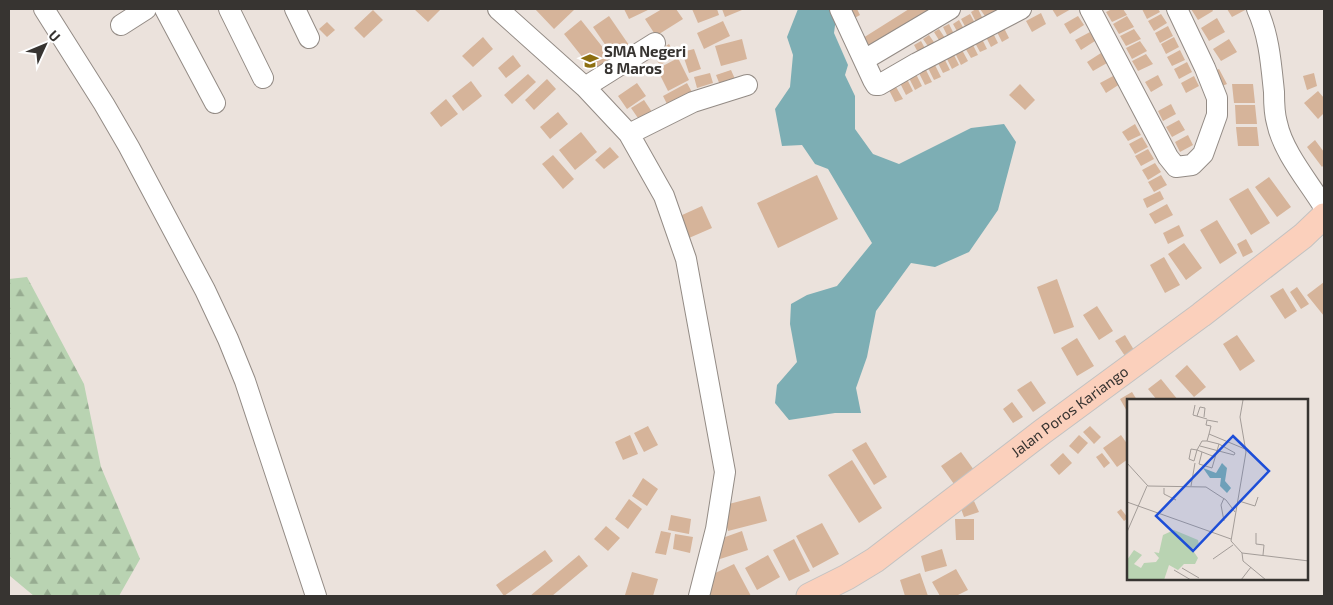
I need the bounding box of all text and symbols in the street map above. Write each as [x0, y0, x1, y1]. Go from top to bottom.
north arrow [20, 20, 70, 70]
text: U [45, 26, 64, 45]
place label: SMA Negeri 8 Maros [604, 42, 686, 77]
school or university icon: SMA Negeri 8 Maros [580, 51, 600, 71]
street label: Jalan Poros Kariango [1007, 362, 1131, 460]
inset map [1127, 399, 1308, 580]

